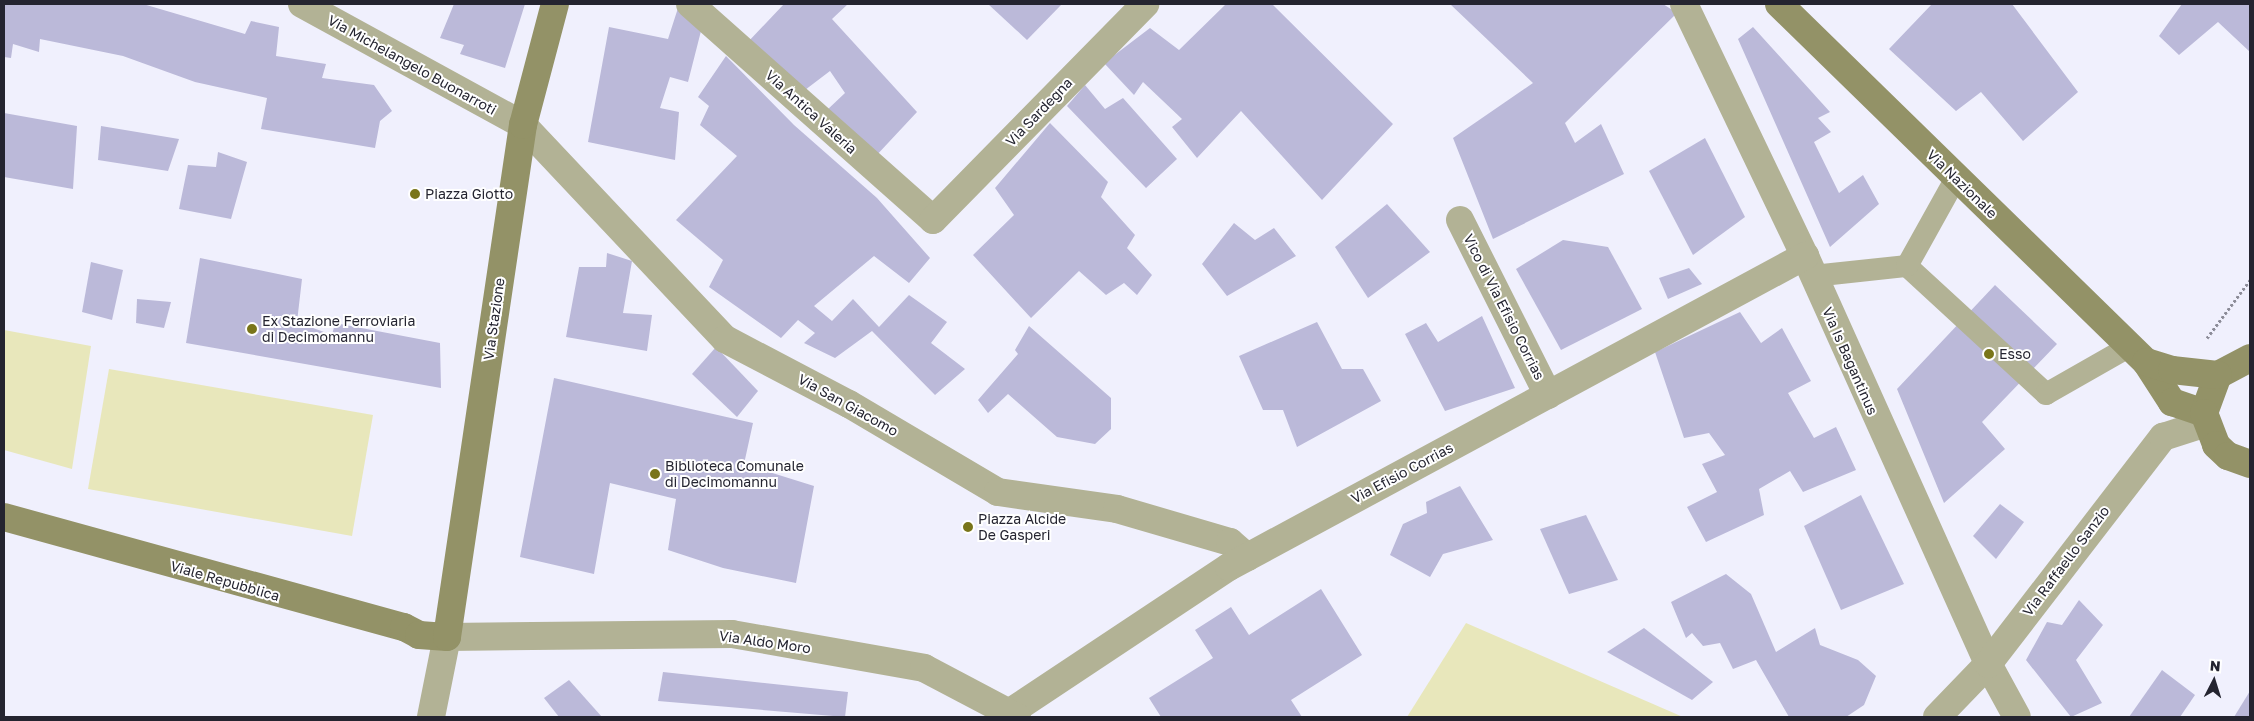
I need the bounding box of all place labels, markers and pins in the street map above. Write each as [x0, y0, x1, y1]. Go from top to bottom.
place label: Piazza Giotto [425, 186, 513, 202]
marker: Piazza Giotto [409, 188, 421, 200]
place label: Ex Stazione Ferroviaria di Decimomannu [262, 313, 415, 346]
marker: Ex Stazione Ferroviaria di Decimomannu [246, 323, 258, 335]
place label: Esso [1999, 346, 2031, 362]
marker: Esso [1983, 348, 1995, 360]
place label: Biblioteca Comunale di Decimomannu [665, 458, 804, 491]
marker: Biblioteca Comunale di Decimomannu [649, 468, 661, 480]
place label: Piazza Alcide De Gasperi [978, 511, 1066, 544]
marker: Piazza Alcide De Gasperi [962, 521, 974, 533]

